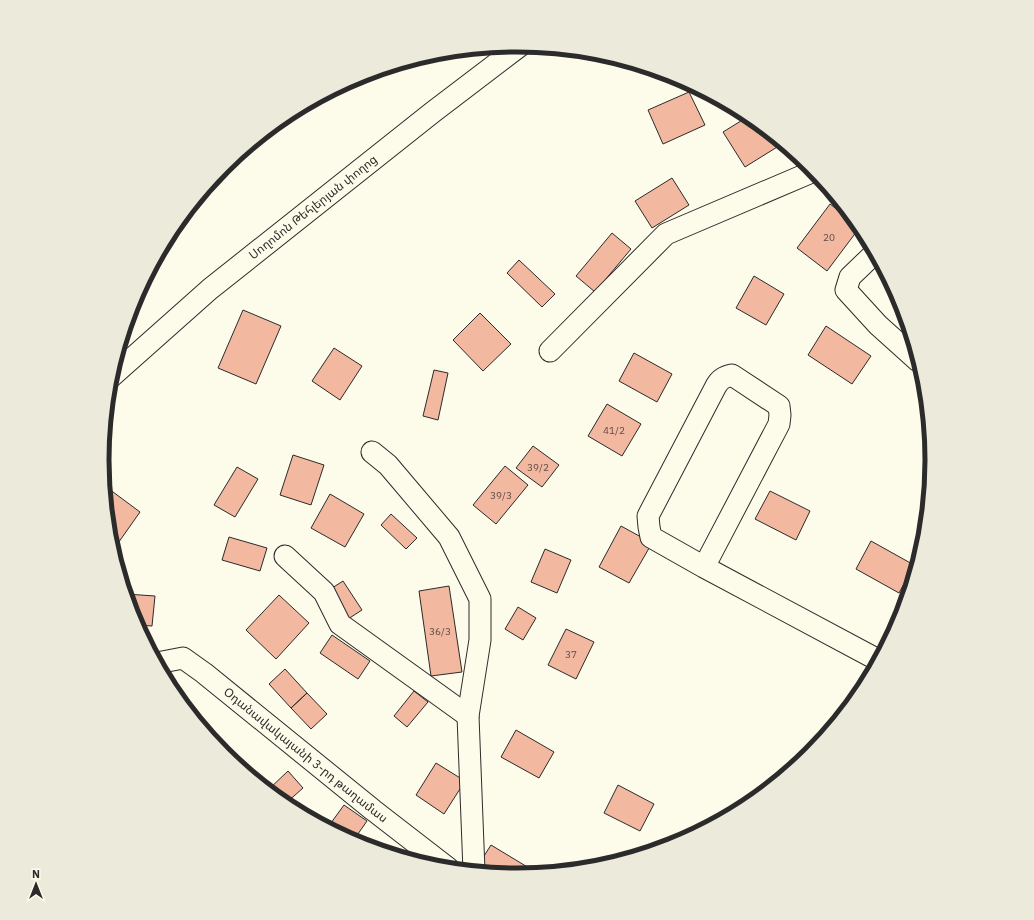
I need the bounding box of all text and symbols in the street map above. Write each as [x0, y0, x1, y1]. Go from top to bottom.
street label: Սողոմոն Թեհլերյան փողոց [246, 151, 380, 262]
house number: 20 [823, 231, 835, 244]
house number: 41/2 [603, 424, 625, 437]
house number: 39/2 [527, 461, 549, 474]
house number: 39/3 [490, 489, 512, 502]
house number: 36/3 [429, 625, 451, 638]
house number: 37 [565, 648, 577, 661]
street label: Օդանավակայանի 3-րդ թաղամաս [221, 684, 391, 826]
north arrow [16, 864, 56, 904]
text: N [32, 867, 40, 881]

